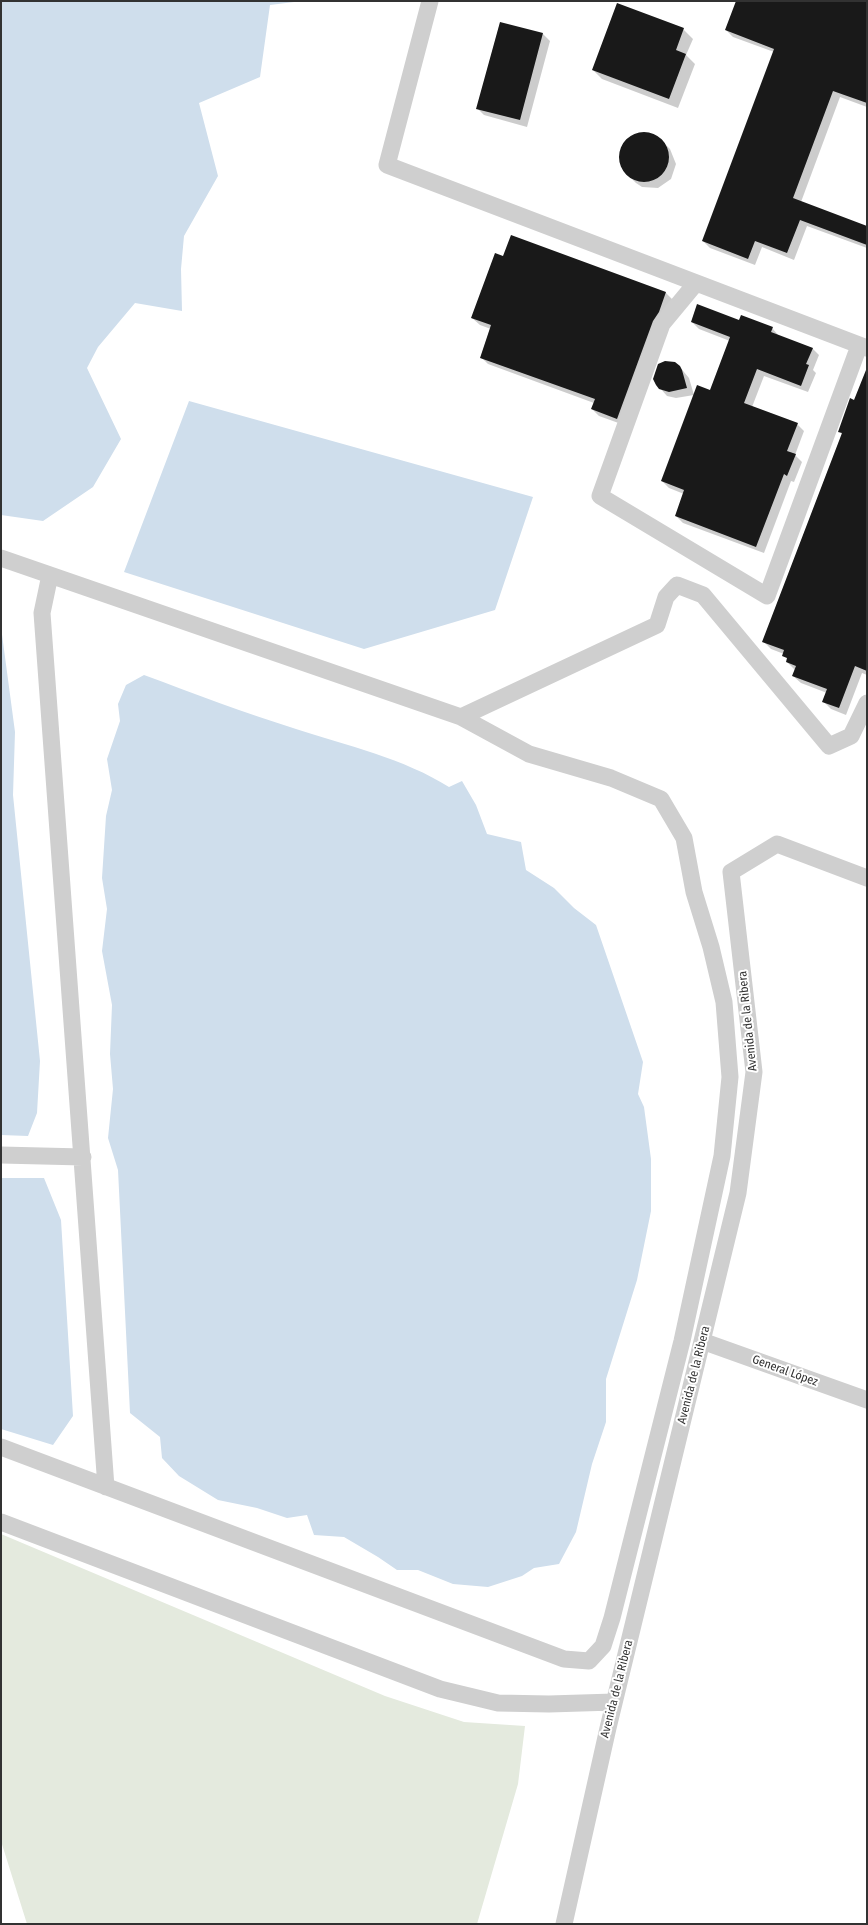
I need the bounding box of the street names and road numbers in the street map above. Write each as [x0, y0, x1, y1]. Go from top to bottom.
street label: Avenida de la Ribera [736, 970, 760, 1072]
street label: Avenida de la Ribera [675, 1324, 713, 1426]
street label: General López [750, 1352, 820, 1390]
street label: Avenida de la Ribera [598, 1638, 636, 1740]

